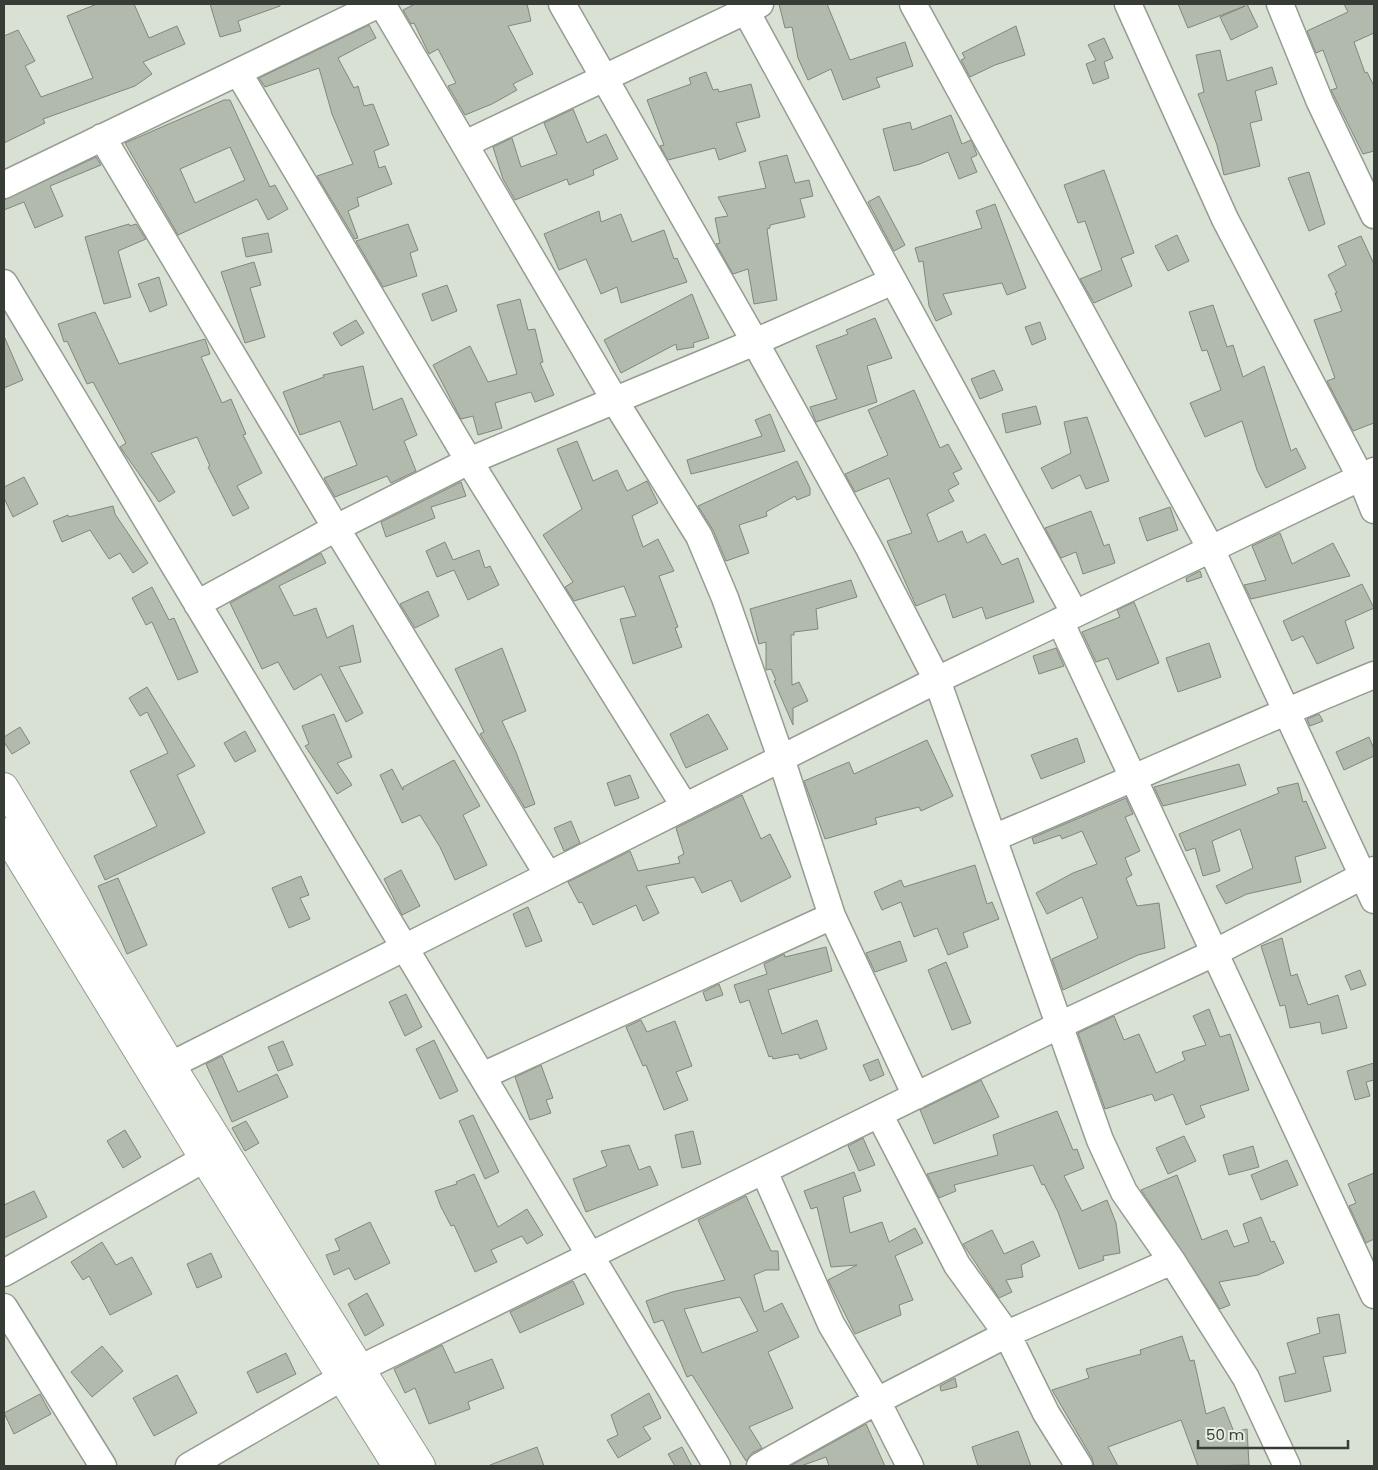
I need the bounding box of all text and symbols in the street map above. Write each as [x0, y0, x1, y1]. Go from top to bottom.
scale bar [1198, 1418, 1348, 1450]
text: 50 m [1206, 1424, 1244, 1445]

